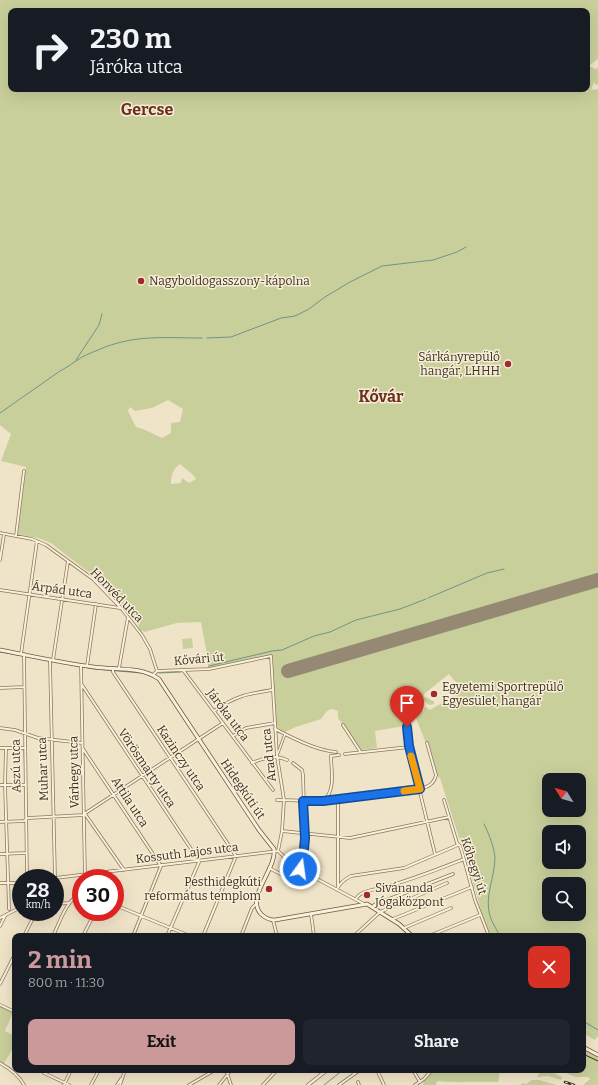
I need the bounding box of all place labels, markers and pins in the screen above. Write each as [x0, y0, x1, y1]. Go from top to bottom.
place label: Nagyboldogasszony-kápolna [149, 274, 310, 288]
marker: Nagyboldogasszony-kápolna [136, 276, 146, 286]
place label: Sárkányrepülő hangár, LHHH [418, 350, 500, 378]
marker: Sárkányrepülő hangár, LHHH [503, 359, 513, 369]
place label: Egyetemi Sportrepülő Egyesület, hangár [442, 680, 564, 708]
pin [390, 686, 424, 727]
marker: Egyetemi Sportrepülő Egyesület, hangár [429, 689, 439, 699]
place label: Pesthidegkúti református templom [144, 875, 262, 903]
place label: Sivánanda Jógaközpont [374, 881, 445, 909]
marker: Pesthidegkúti református templom [264, 884, 274, 894]
marker: Sivánanda Jógaközpont [362, 890, 372, 900]

